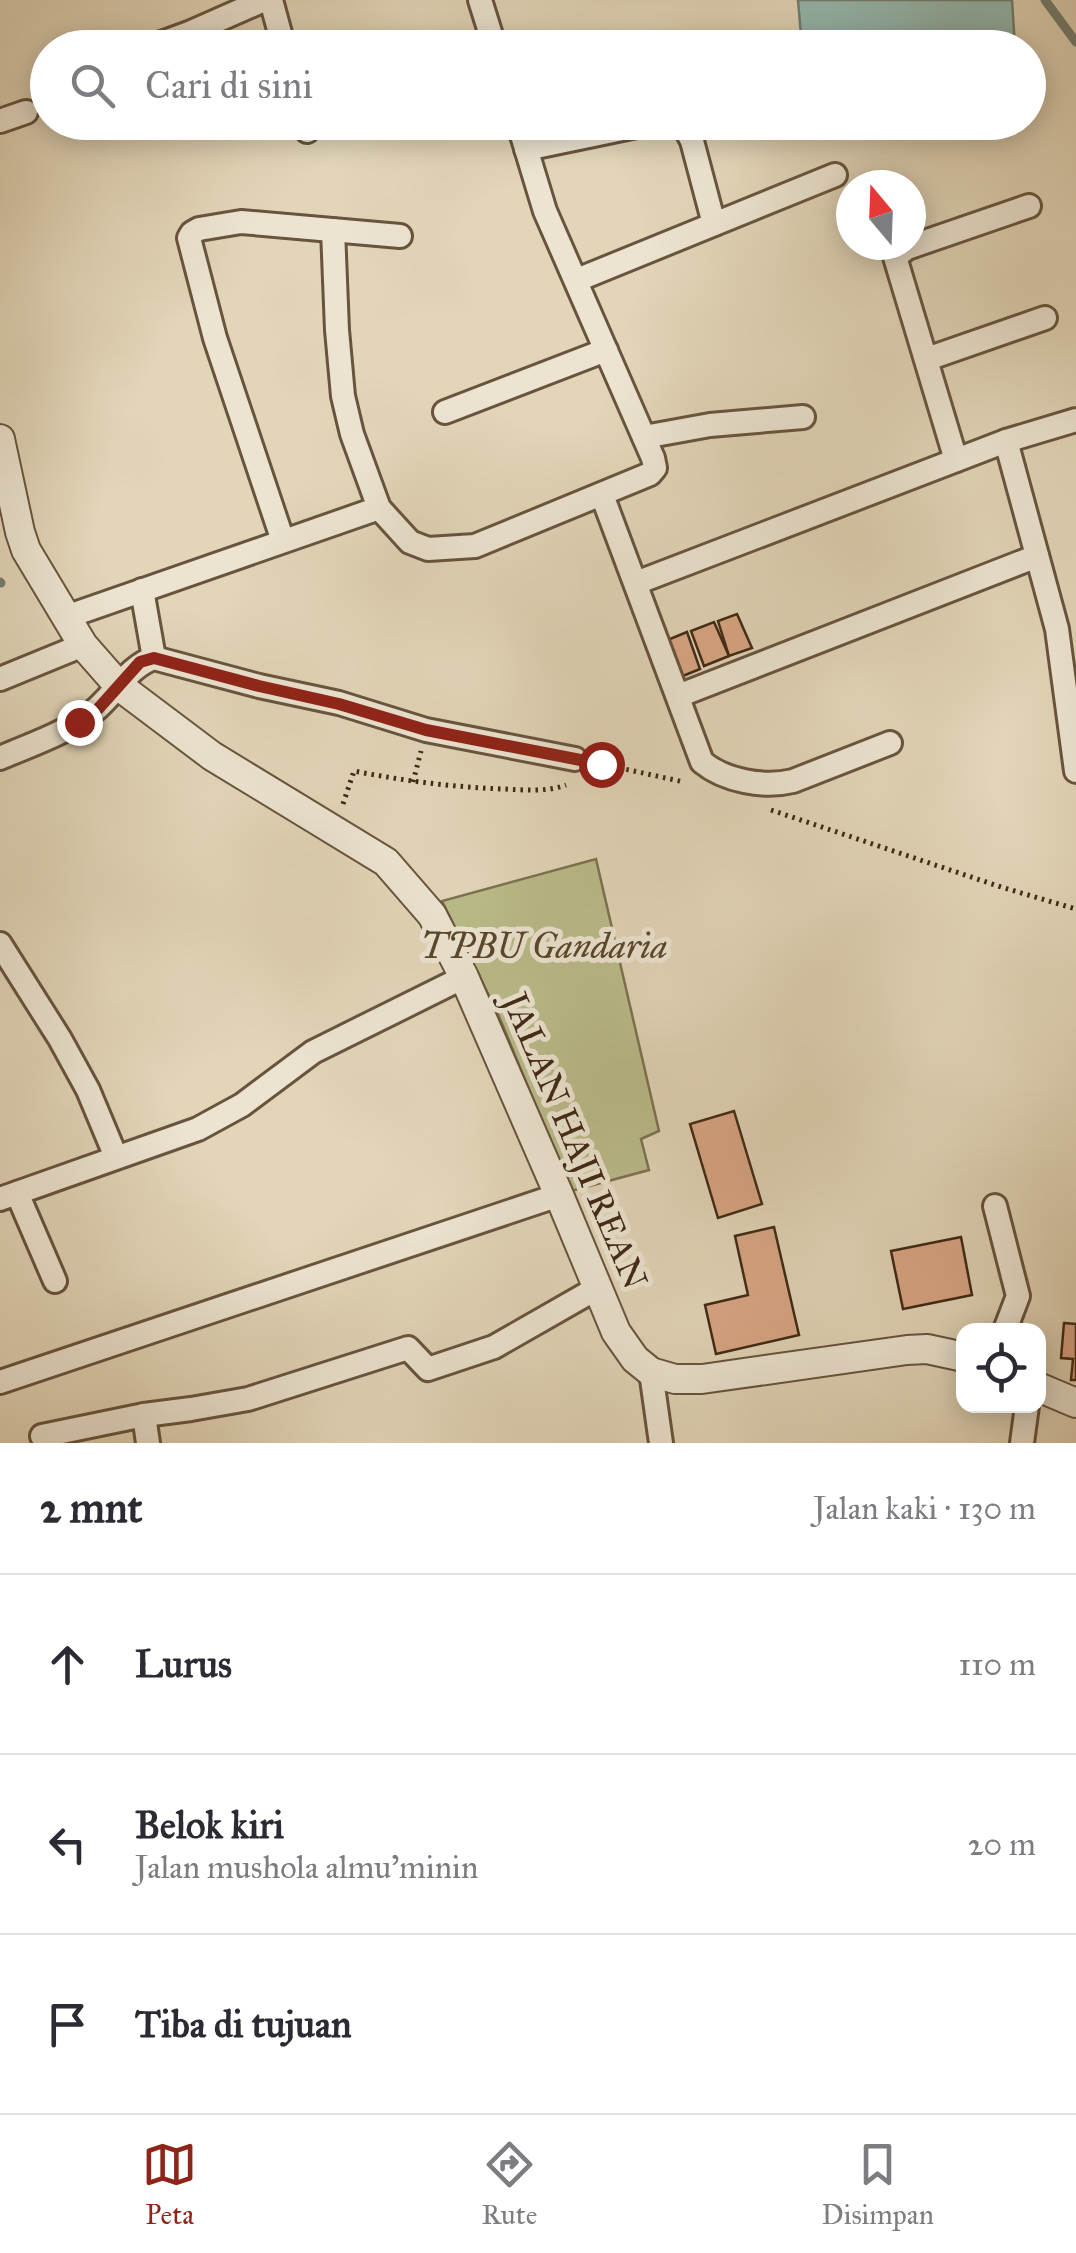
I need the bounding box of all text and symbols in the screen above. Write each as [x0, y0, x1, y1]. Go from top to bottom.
search box [30, 30, 1046, 140]
icon: search [65, 58, 120, 113]
text: Cari di sini [145, 62, 313, 108]
north arrow [836, 170, 926, 260]
route end [57, 700, 103, 746]
route start [579, 742, 625, 788]
park label: TPBU Gandaria [420, 925, 668, 968]
street label: JALAN HAJI REAN [492, 983, 657, 1296]
map controls [956, 1323, 1046, 1413]
button: locate [956, 1323, 1046, 1413]
text: 2 mnt [40, 1482, 142, 1534]
text: Jalan kaki · 130 m [813, 1489, 1036, 1528]
icon: ahead [40, 1637, 95, 1692]
text: Lurus [135, 1641, 232, 1687]
text: 110 m [958, 1645, 1036, 1684]
text: Belok kiri [135, 1802, 284, 1848]
icon: left [40, 1817, 95, 1872]
text: 20 m [968, 1825, 1036, 1864]
text: Jalan mushola almu'minin [135, 1848, 478, 1887]
icon: arrive [40, 1997, 95, 2052]
text: Tiba di tujuan [135, 2001, 352, 2047]
tab: Peta [142, 2137, 197, 2232]
tab: Rute [481, 2137, 537, 2232]
tab: Disimpan [822, 2137, 934, 2232]

